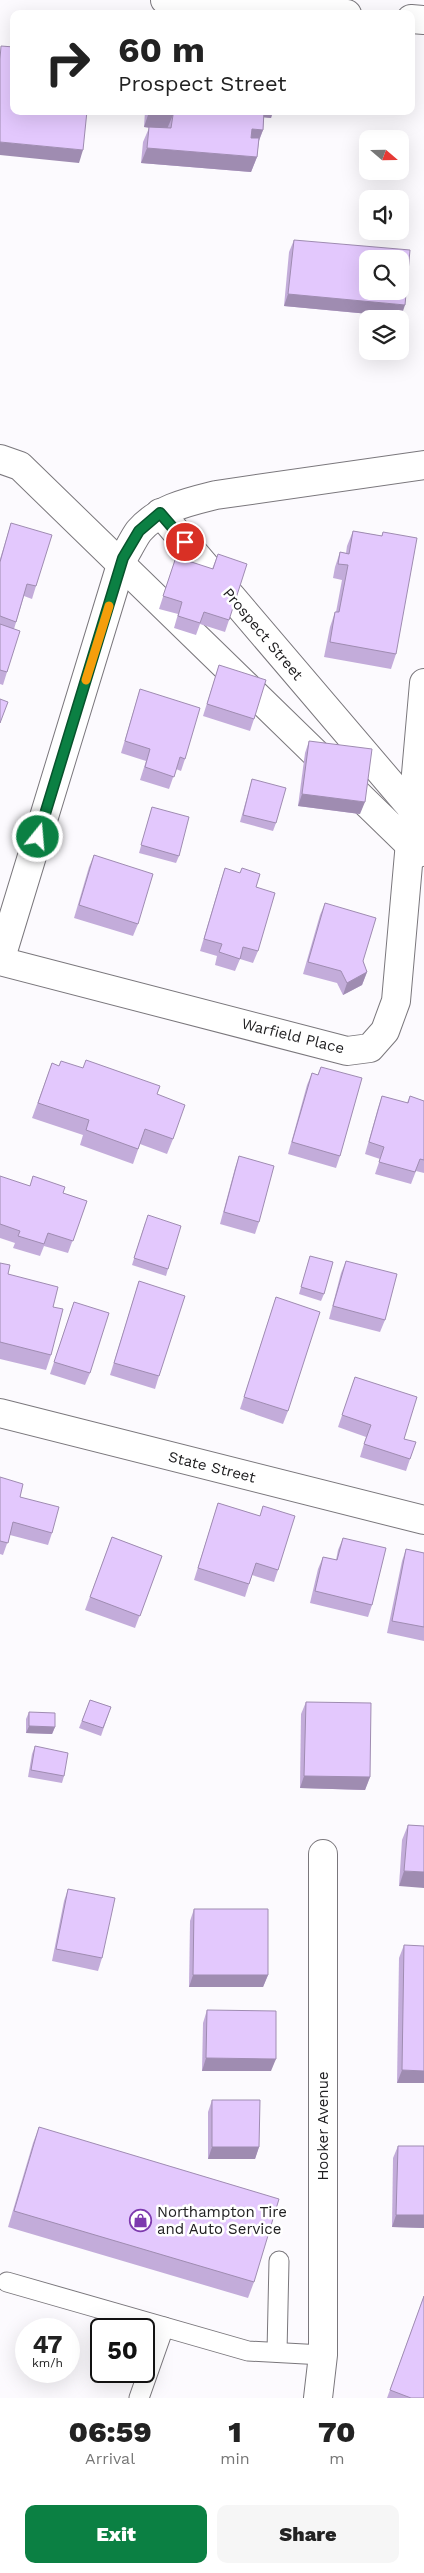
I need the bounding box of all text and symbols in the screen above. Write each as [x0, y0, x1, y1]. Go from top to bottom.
text: 60 m [118, 29, 205, 71]
icon: right [35, 30, 100, 95]
text: Prospect Street [118, 71, 287, 96]
north arrow [359, 130, 409, 180]
map controls [359, 130, 409, 360]
button: sound [359, 190, 409, 240]
button: search [359, 250, 409, 300]
button: layers [359, 310, 409, 360]
pin [164, 521, 206, 563]
icon: arrive [171, 528, 199, 556]
street label: Prospect Street [219, 584, 307, 684]
position arrow [11, 810, 63, 862]
street label: Warfield Place [240, 1015, 346, 1057]
street label: State Street [167, 1447, 258, 1487]
street label: Hooker Avenue [314, 2071, 332, 2181]
place label: Northampton Tire and Auto Service [157, 2203, 287, 2238]
shop icon: Northampton Tire and Auto Service [129, 2209, 153, 2233]
speed limit sign: 50 [90, 2318, 155, 2383]
text: 47 [32, 2330, 63, 2359]
text: km/h [32, 2356, 63, 2370]
text: 06:59 [68, 2414, 152, 2449]
text: 1 [228, 2414, 242, 2449]
text: 70 [318, 2414, 356, 2449]
text: Arrival [85, 2449, 135, 2468]
text: min [220, 2449, 250, 2468]
text: m [329, 2449, 344, 2468]
button: Exit [25, 2505, 207, 2563]
button: Share [217, 2505, 399, 2563]

